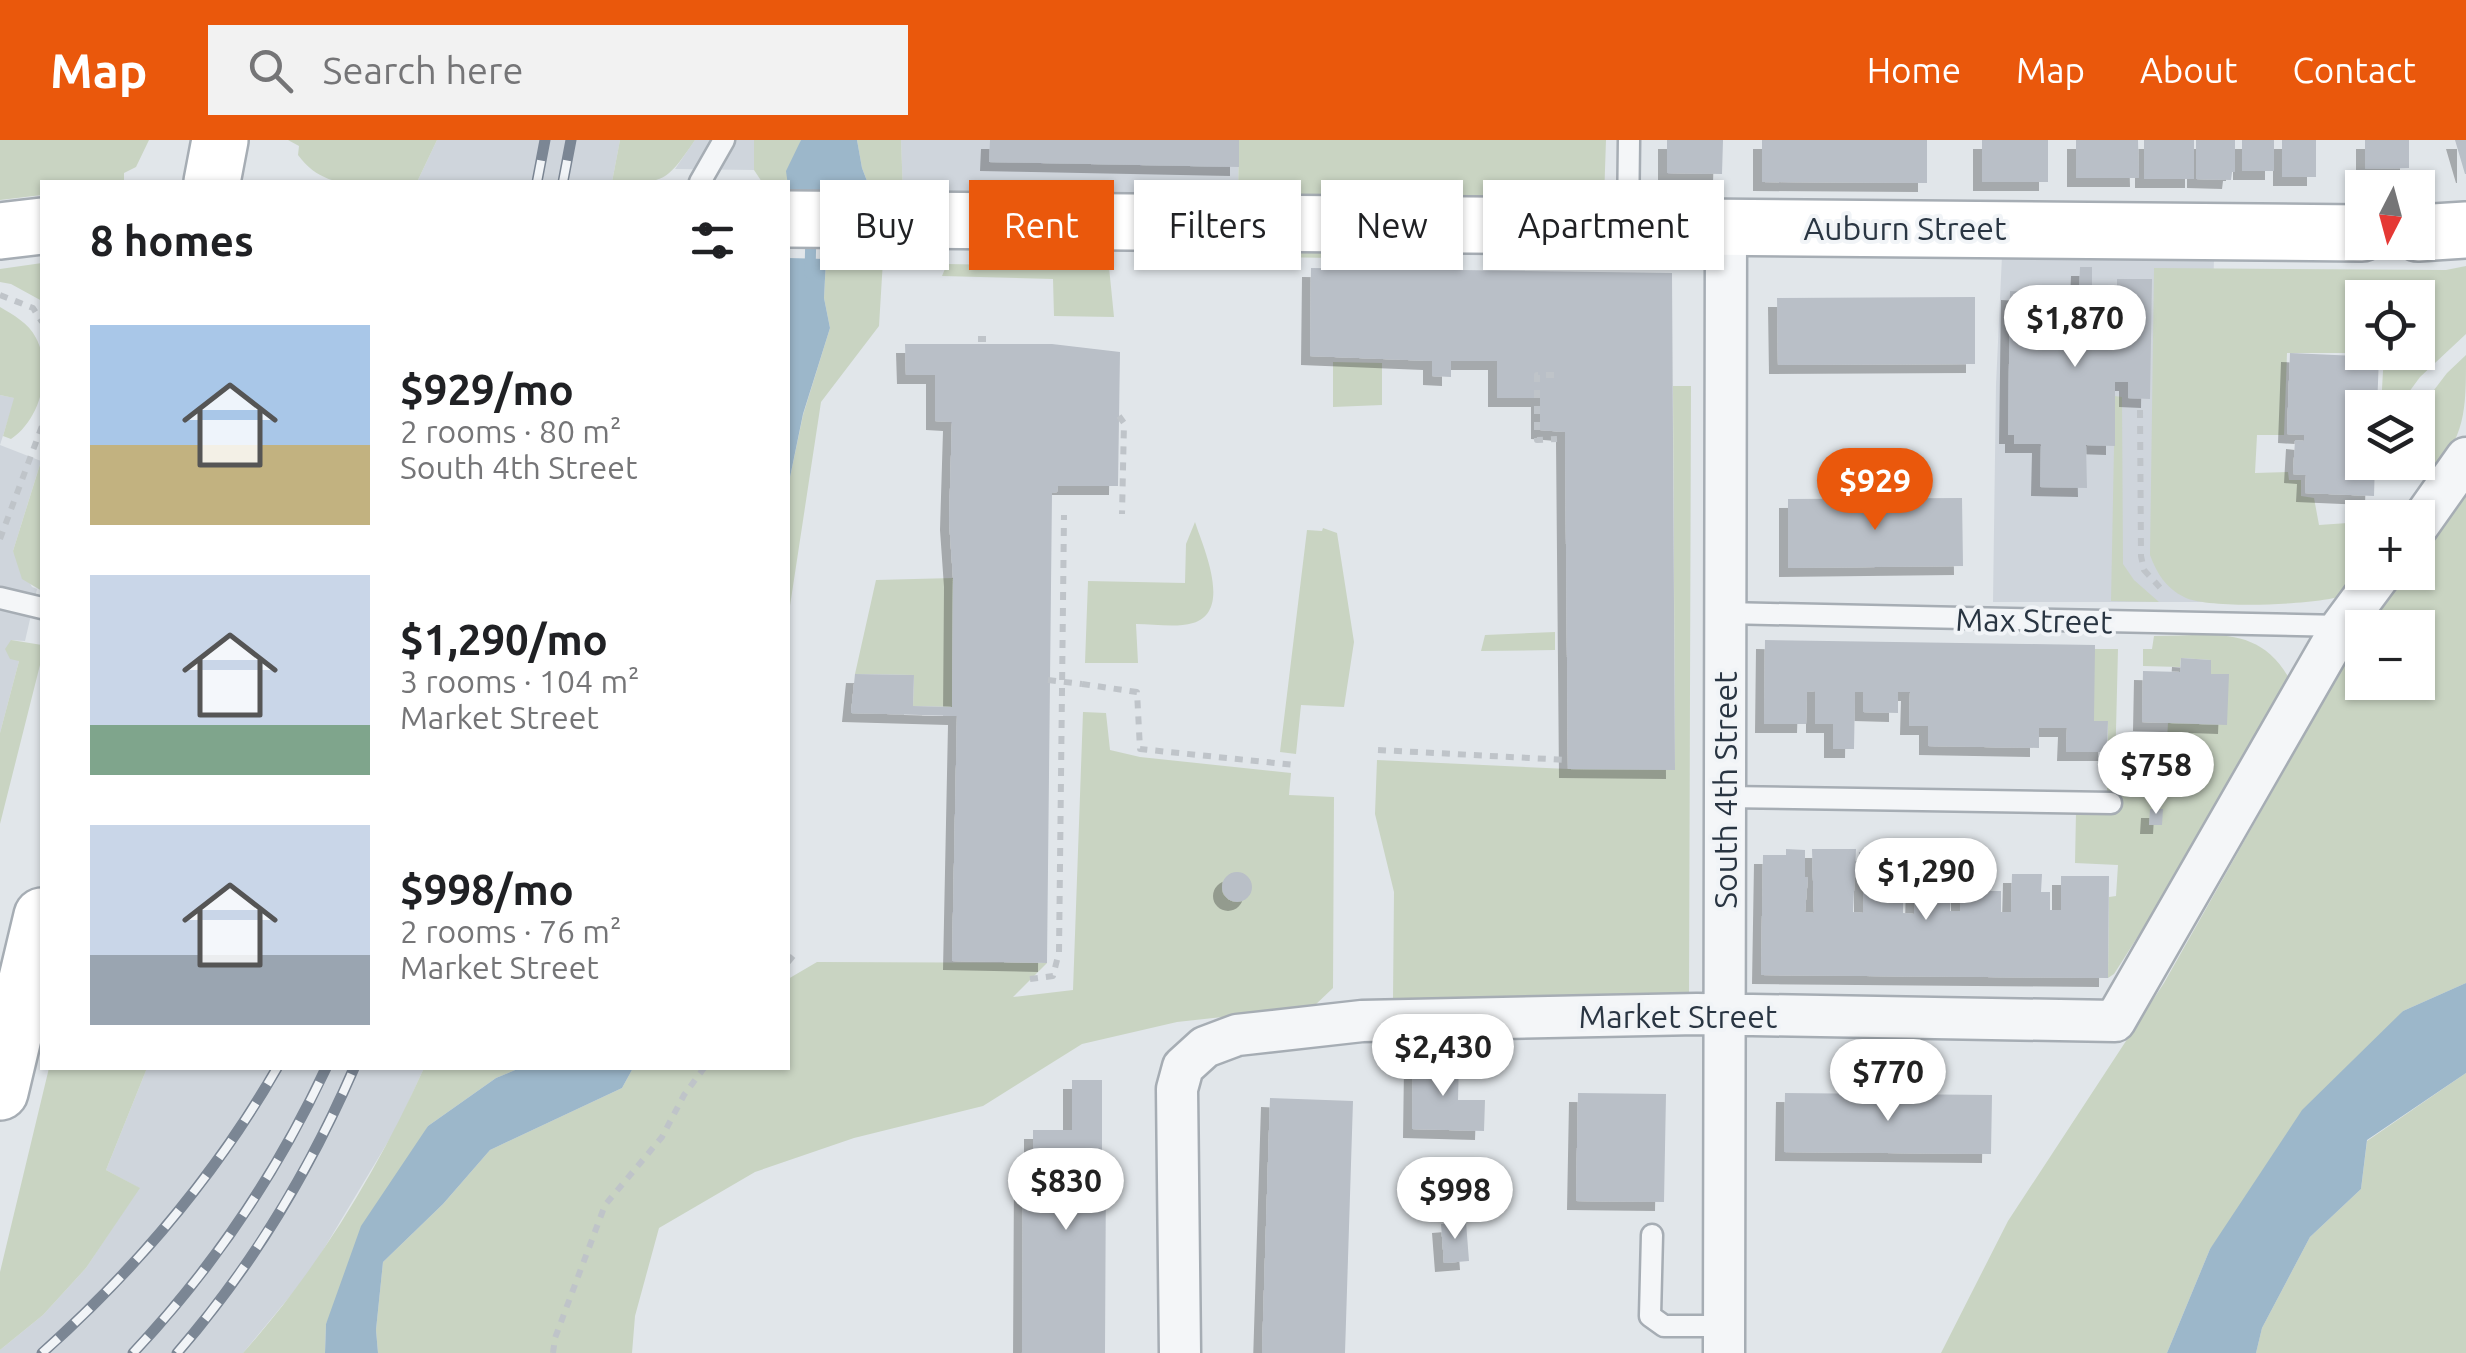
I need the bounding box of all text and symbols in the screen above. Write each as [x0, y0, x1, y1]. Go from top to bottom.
search box [208, 25, 908, 115]
text: Map [50, 43, 148, 97]
icon: search [243, 43, 298, 98]
text: Search here [323, 49, 523, 91]
text: Home [1867, 50, 1961, 90]
text: Map [2016, 50, 2085, 90]
text: About [2140, 50, 2237, 90]
text: Contact [2292, 50, 2416, 90]
north arrow [2345, 170, 2435, 260]
map controls [2345, 170, 2435, 700]
chip: Buy [820, 180, 949, 270]
chip: Rent [969, 180, 1114, 270]
chip: Filters [1134, 180, 1301, 270]
chip: New [1321, 180, 1463, 270]
chip: Apartment [1483, 180, 1724, 270]
street label: Auburn Street [1803, 210, 2007, 246]
icon: filters [685, 213, 740, 268]
text: 8 homes [90, 217, 254, 264]
button: locate [2345, 280, 2435, 370]
pin: $1,870 [1994, 285, 2156, 370]
text: $1,870 [2026, 299, 2124, 335]
icon: home [170, 365, 290, 485]
text: $929/mo [400, 366, 574, 413]
button: layers [2345, 390, 2435, 480]
text: 2 rooms · 80 m² [400, 413, 621, 449]
pin: $929 [1816, 448, 1934, 533]
text: South 4th Street [400, 449, 638, 485]
text: $929 [1839, 462, 1911, 498]
button: + [2345, 500, 2435, 590]
street label: Max Street [1955, 601, 2113, 639]
button: − [2345, 610, 2435, 700]
icon: home [170, 615, 290, 735]
text: $1,290/mo [400, 616, 608, 663]
text: 3 rooms · 104 m² [400, 663, 640, 699]
street label: South 4th Street [1707, 671, 1743, 909]
text: Market Street [400, 699, 599, 735]
pin: $758 [2097, 732, 2215, 817]
text: $758 [2120, 746, 2192, 782]
pin: $1,290 [1845, 838, 2007, 923]
text: $1,290 [1877, 852, 1975, 888]
icon: home [170, 865, 290, 985]
text: $998/mo [400, 866, 574, 913]
text: 2 rooms · 76 m² [400, 913, 621, 949]
text: Market Street [400, 949, 599, 985]
street label: Market Street [1579, 998, 1778, 1034]
pin: $2,430 [1362, 1014, 1524, 1099]
text: $2,430 [1394, 1028, 1492, 1064]
pin: $770 [1829, 1039, 1947, 1124]
text: $770 [1852, 1053, 1924, 1089]
pin: $830 [1007, 1148, 1125, 1233]
pin: $998 [1396, 1157, 1514, 1242]
text: $830 [1030, 1162, 1102, 1198]
text: $998 [1419, 1171, 1491, 1207]

